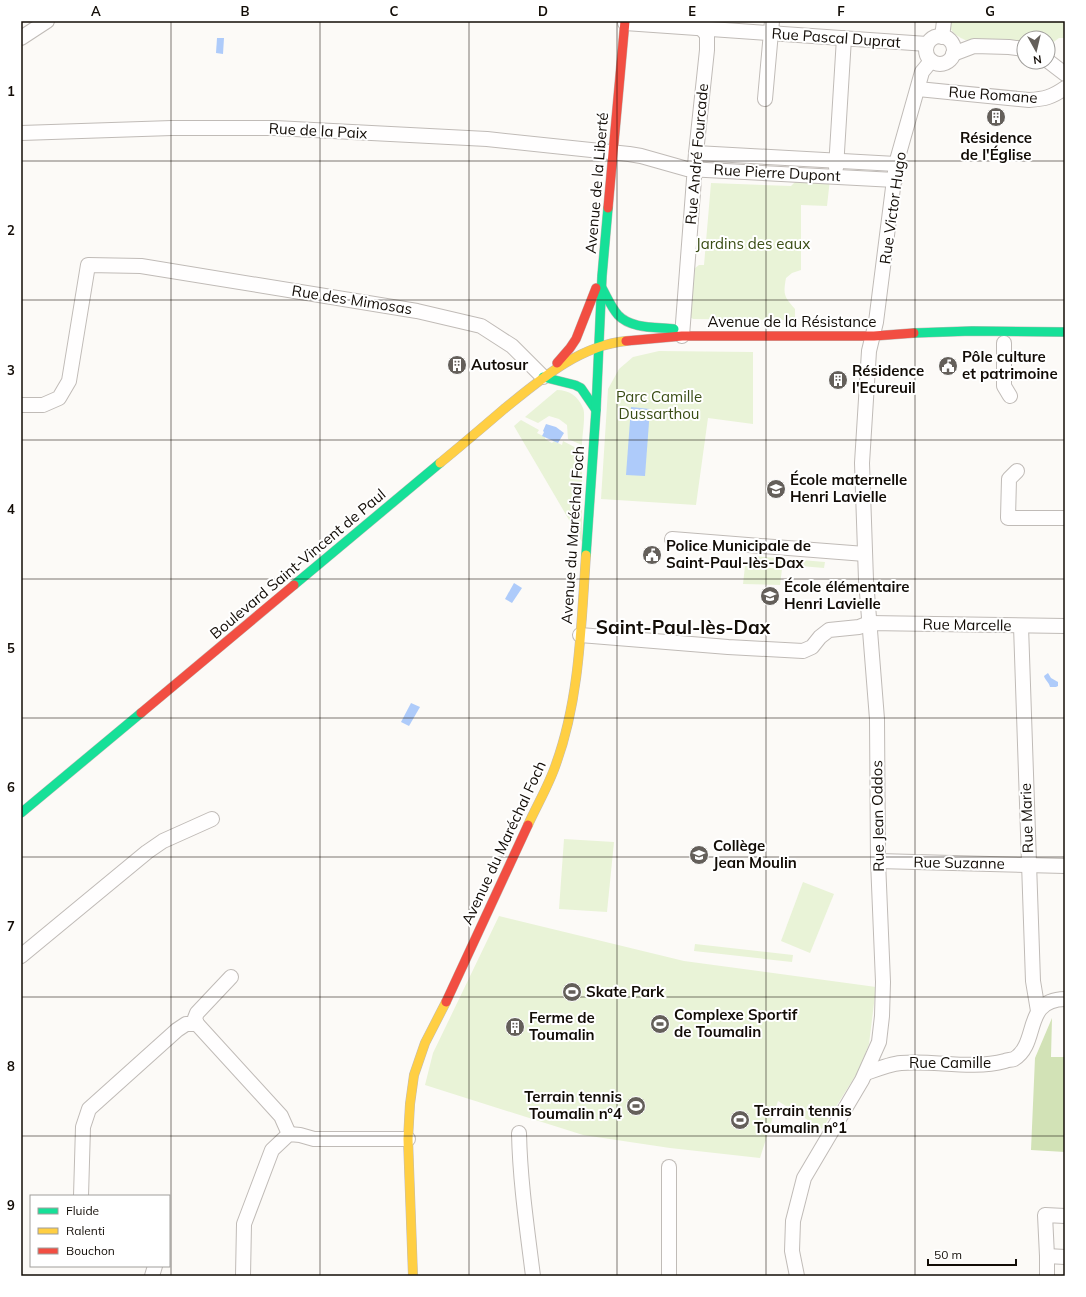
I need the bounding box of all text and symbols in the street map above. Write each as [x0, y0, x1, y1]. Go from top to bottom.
text: A [91, 3, 101, 19]
text: B [241, 3, 250, 19]
text: C [390, 3, 399, 19]
text: D [538, 3, 548, 19]
text: E [688, 3, 696, 19]
text: F [837, 3, 845, 19]
text: G [985, 3, 995, 19]
street label: Rue Pascal Duprat [771, 24, 901, 51]
north arrow [1016, 30, 1056, 70]
text: N [1032, 52, 1042, 67]
street label: Rue Romane [948, 82, 1038, 107]
text: 1 [7, 83, 15, 99]
street label: Rue André Fourcade [681, 83, 712, 225]
building icon: Résidence de l'Église [985, 106, 1007, 128]
street label: Avenue de la Liberté [581, 111, 612, 254]
street label: Rue de la Paix [268, 118, 368, 143]
place label: Résidence de l'Église [960, 128, 1032, 164]
street label: Rue Victor Hugo [875, 150, 910, 265]
street label: Rue Pierre Dupont [713, 160, 841, 185]
text: 2 [7, 222, 15, 238]
park label: Jardins des eaux [696, 234, 810, 253]
street label: Rue des Mimosas [290, 281, 414, 318]
street label: Avenue de la Résistance [708, 312, 876, 331]
place label: Pôle culture et patrimoine [962, 347, 1058, 383]
building icon: Autosur [446, 354, 468, 376]
place label: Autosur [471, 355, 528, 374]
public building icon: Pôle culture et patrimoine [937, 355, 959, 377]
place label: Résidence l'Ecureuil [852, 361, 924, 397]
text: 3 [7, 362, 15, 378]
building icon: Résidence l'Ecureuil [827, 369, 849, 391]
park label: Parc Camille Dussarthou [616, 387, 702, 423]
street label: Avenue du Maréchal Foch [557, 445, 588, 625]
place label: École maternelle Henri Lavielle [790, 470, 907, 506]
school or university icon: École maternelle Henri Lavielle [765, 478, 787, 500]
street label: Boulevard Saint-Vincent de Paul [206, 484, 389, 643]
text: 4 [7, 501, 15, 517]
place label: Police Municipale de Saint-Paul-lès-Dax [666, 536, 811, 572]
public building icon: Police Municipale de Saint-Paul-lès-Dax [641, 544, 663, 566]
place label: École élémentaire Henri Lavielle [784, 577, 909, 613]
school or university icon: École élémentaire Henri Lavielle [759, 585, 781, 607]
street label: Rue Marcelle [922, 614, 1012, 635]
district label: Saint-Paul-lès-Dax [596, 615, 771, 639]
text: 5 [7, 640, 15, 656]
street label: Avenue du Maréchal Foch [457, 758, 550, 928]
street label: Rue Jean Oddos [867, 760, 888, 872]
text: 6 [7, 779, 15, 795]
street label: Rue Marie [1016, 783, 1037, 853]
place label: Collège Jean Moulin [713, 836, 797, 872]
school or university icon: Collège Jean Moulin [688, 844, 710, 866]
street label: Rue Suzanne [913, 852, 1005, 873]
text: 7 [7, 918, 15, 934]
sports icon: Skate Park [561, 981, 583, 1003]
place label: Skate Park [586, 982, 665, 1001]
place label: Complexe Sportif de Toumalin [674, 1005, 798, 1041]
place label: Ferme de Toumalin [529, 1008, 595, 1044]
sports icon: Complexe Sportif de Toumalin [649, 1013, 671, 1035]
building icon: Ferme de Toumalin [504, 1016, 526, 1038]
street label: Rue Camille [909, 1053, 991, 1072]
text: 8 [7, 1058, 15, 1074]
place label: Terrain tennis Toumalin n°4 [524, 1087, 622, 1123]
sports icon: Terrain tennis Toumalin n°4 [625, 1095, 647, 1117]
place label: Terrain tennis Toumalin n°1 [754, 1101, 852, 1137]
sports icon: Terrain tennis Toumalin n°1 [729, 1109, 751, 1131]
legend [30, 1195, 170, 1267]
text: 9 [7, 1197, 15, 1213]
text: Fluide [66, 1203, 99, 1218]
text: Ralenti [66, 1223, 105, 1238]
scale bar [928, 1241, 1016, 1267]
text: Bouchon [66, 1243, 115, 1258]
text: 50 m [934, 1247, 962, 1262]

